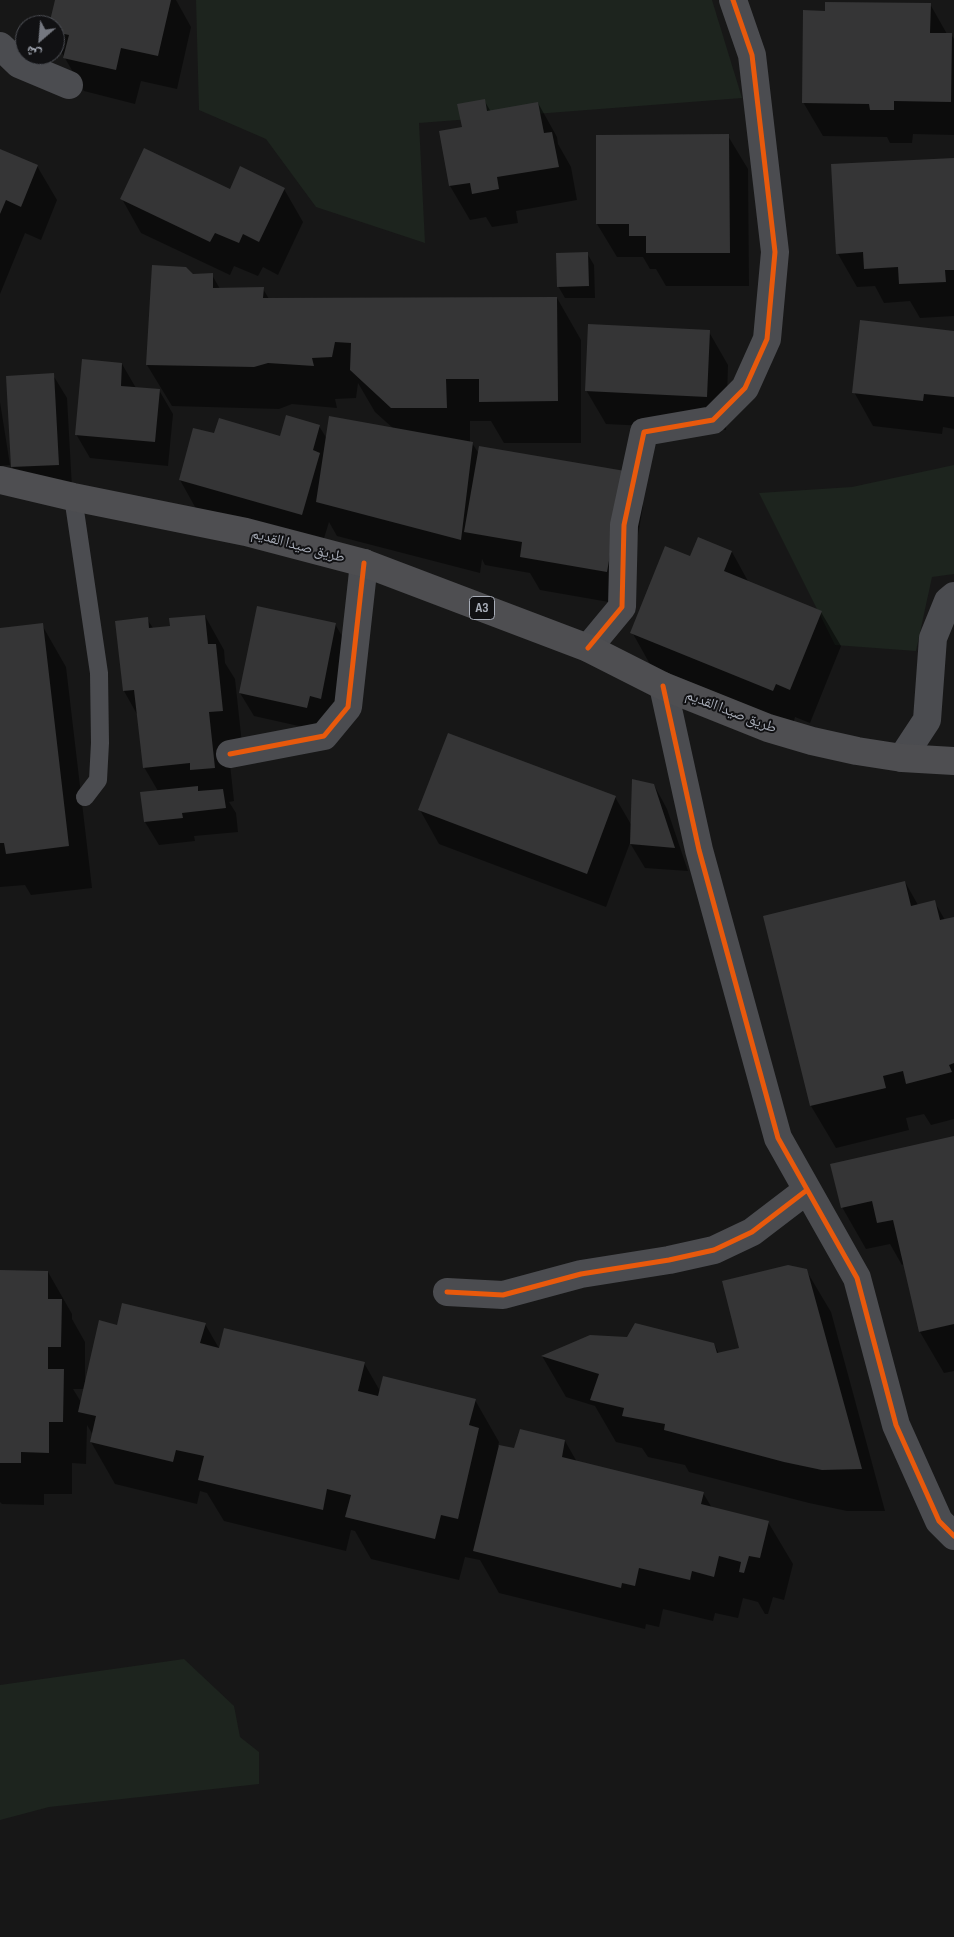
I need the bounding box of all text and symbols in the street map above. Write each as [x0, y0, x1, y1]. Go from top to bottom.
north arrow [15, 15, 65, 65]
text: ش [23, 42, 44, 64]
street label: طريق صيدا القديم [249, 525, 347, 567]
road number: A3 [470, 596, 494, 620]
street label: طريق صيدا القديم [683, 686, 779, 738]

